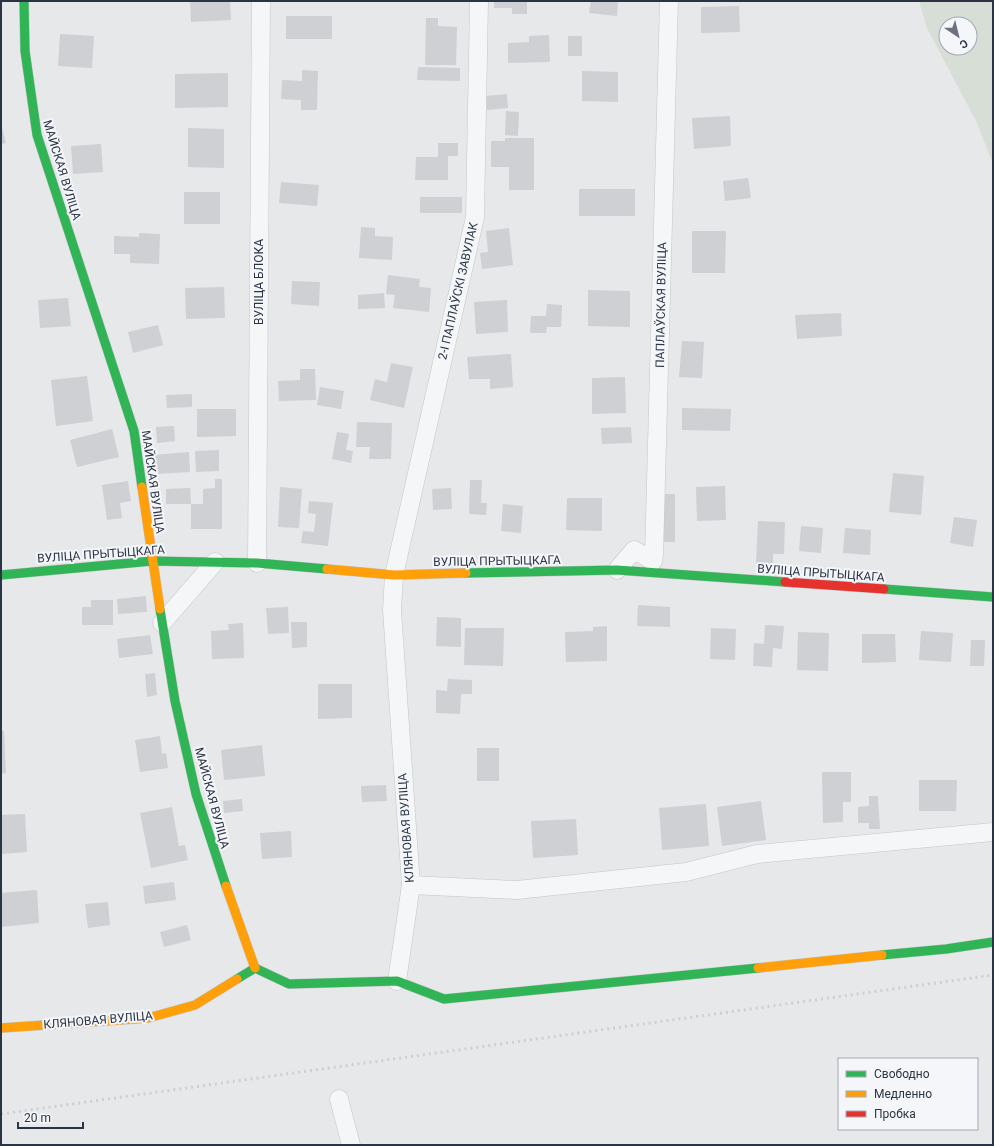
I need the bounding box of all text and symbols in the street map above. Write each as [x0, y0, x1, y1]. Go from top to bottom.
north arrow [938, 16, 978, 56]
text: С [957, 36, 970, 51]
street label: МАЙСКАЯ ВУЛІЦА [40, 118, 85, 222]
street label: 2-І ПАПЛАЎСКІ ЗАВУЛАК [434, 220, 481, 361]
street label: ВУЛІЦА БЛОКА [252, 239, 266, 325]
street label: ПАПЛАЎСКАЯ ВУЛІЦА [652, 242, 669, 368]
street label: МАЙСКАЯ ВУЛІЦА [139, 429, 168, 535]
street label: ВУЛІЦА ПРЫТЫЦКАГА [37, 543, 165, 565]
street label: ВУЛІЦА ПРЫТЫЦКАГА [433, 553, 561, 569]
street label: ВУЛІЦА ПРЫТЫЦКАГА [757, 562, 885, 584]
street label: МАЙСКАЯ ВУЛІЦА [192, 746, 233, 850]
street label: КЛЯНОВАЯ ВУЛІЦА [395, 773, 417, 883]
street label: КЛЯНОВАЯ ВУЛІЦА [43, 1008, 153, 1032]
legend [838, 1058, 978, 1130]
text: Свободно [874, 1067, 930, 1081]
text: Медленно [874, 1087, 932, 1101]
scale bar [18, 1104, 83, 1130]
text: Пробка [874, 1107, 916, 1121]
text: 20 m [24, 1111, 51, 1125]

